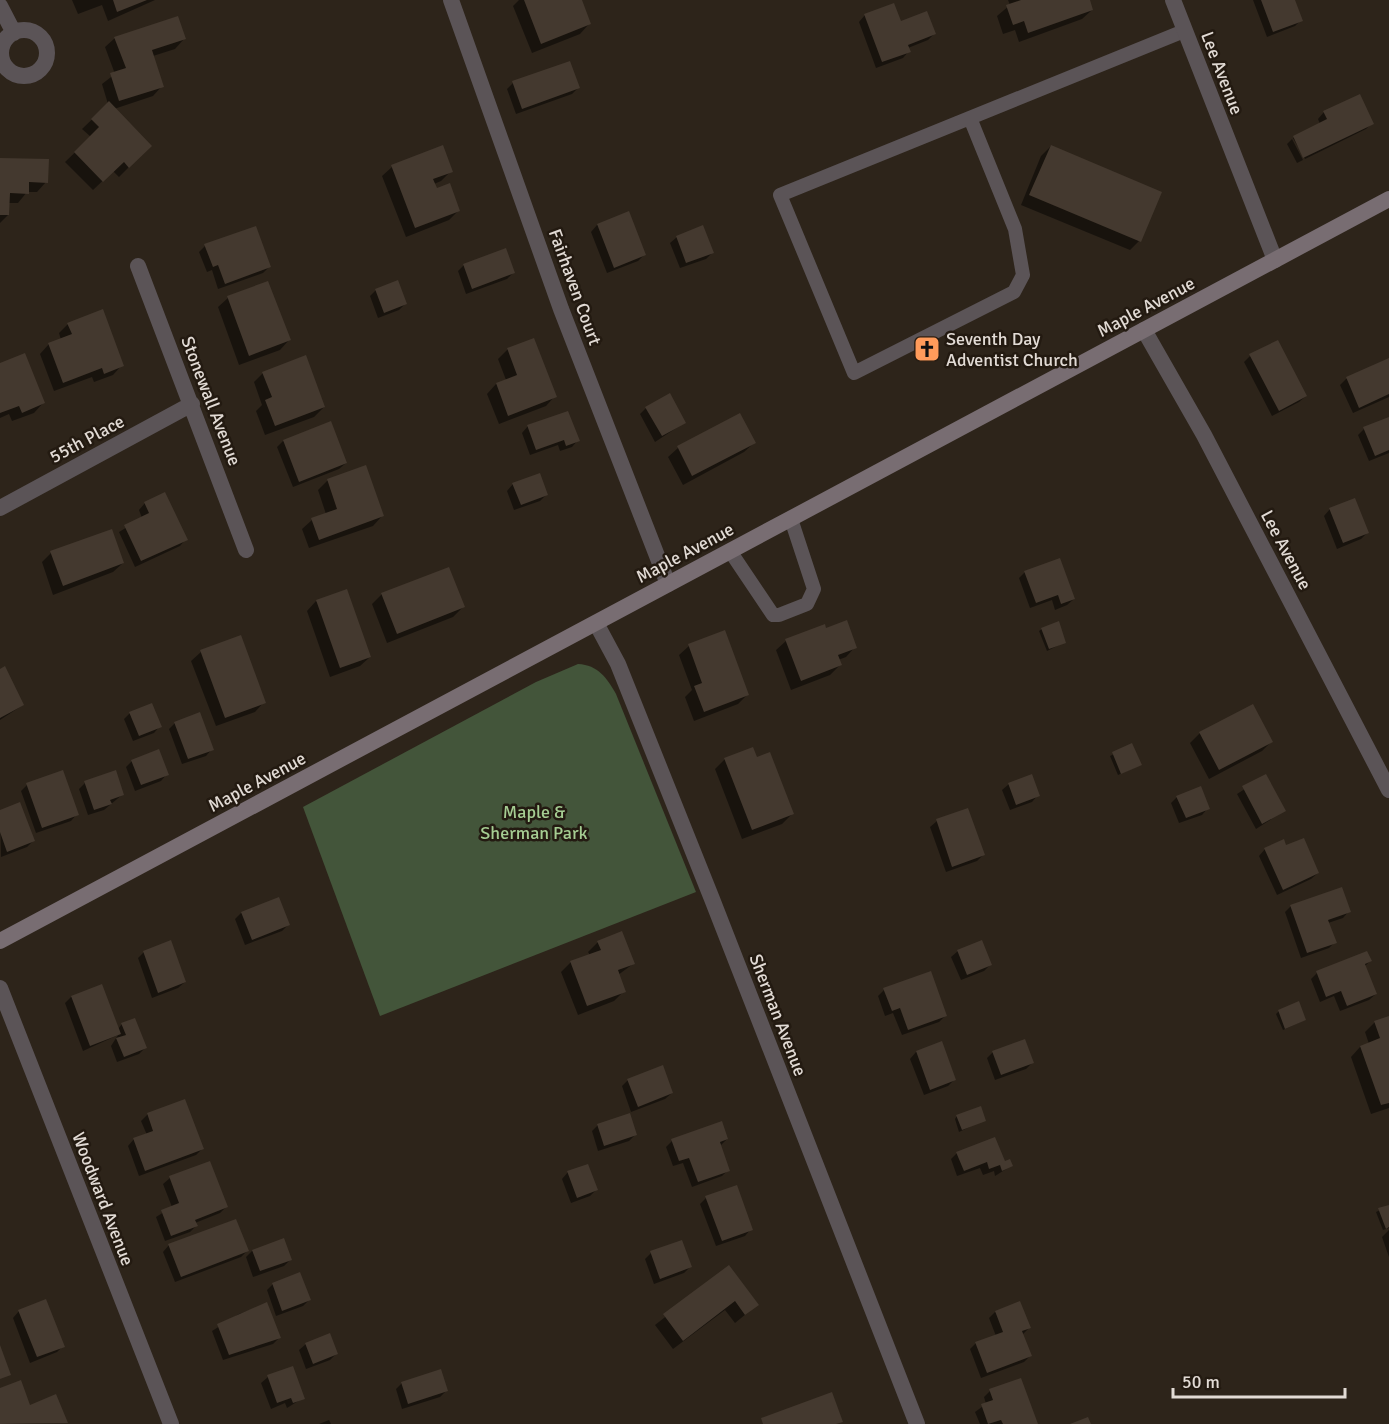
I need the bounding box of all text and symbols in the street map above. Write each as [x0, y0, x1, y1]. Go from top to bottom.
street label: Lee Avenue [1196, 28, 1248, 118]
street label: Fairhaven Court [544, 226, 606, 348]
street label: Maple Avenue [1093, 272, 1199, 342]
place label: Seventh Day Adventist Church [946, 328, 1078, 371]
street label: Stonewall Avenue [176, 333, 246, 469]
church icon: Seventh Day Adventist Church [912, 334, 942, 364]
street label: 55th Place [46, 410, 128, 468]
street label: Lee Avenue [1256, 506, 1316, 594]
street label: Maple Avenue [632, 518, 738, 588]
street label: Maple Avenue [204, 747, 310, 817]
park label: Maple & Sherman Park [480, 801, 588, 844]
street label: Sherman Avenue [745, 951, 811, 1079]
street label: Woodward Avenue [67, 1129, 139, 1269]
scale bar [1173, 1361, 1346, 1399]
text: 50 m [1182, 1371, 1220, 1393]

